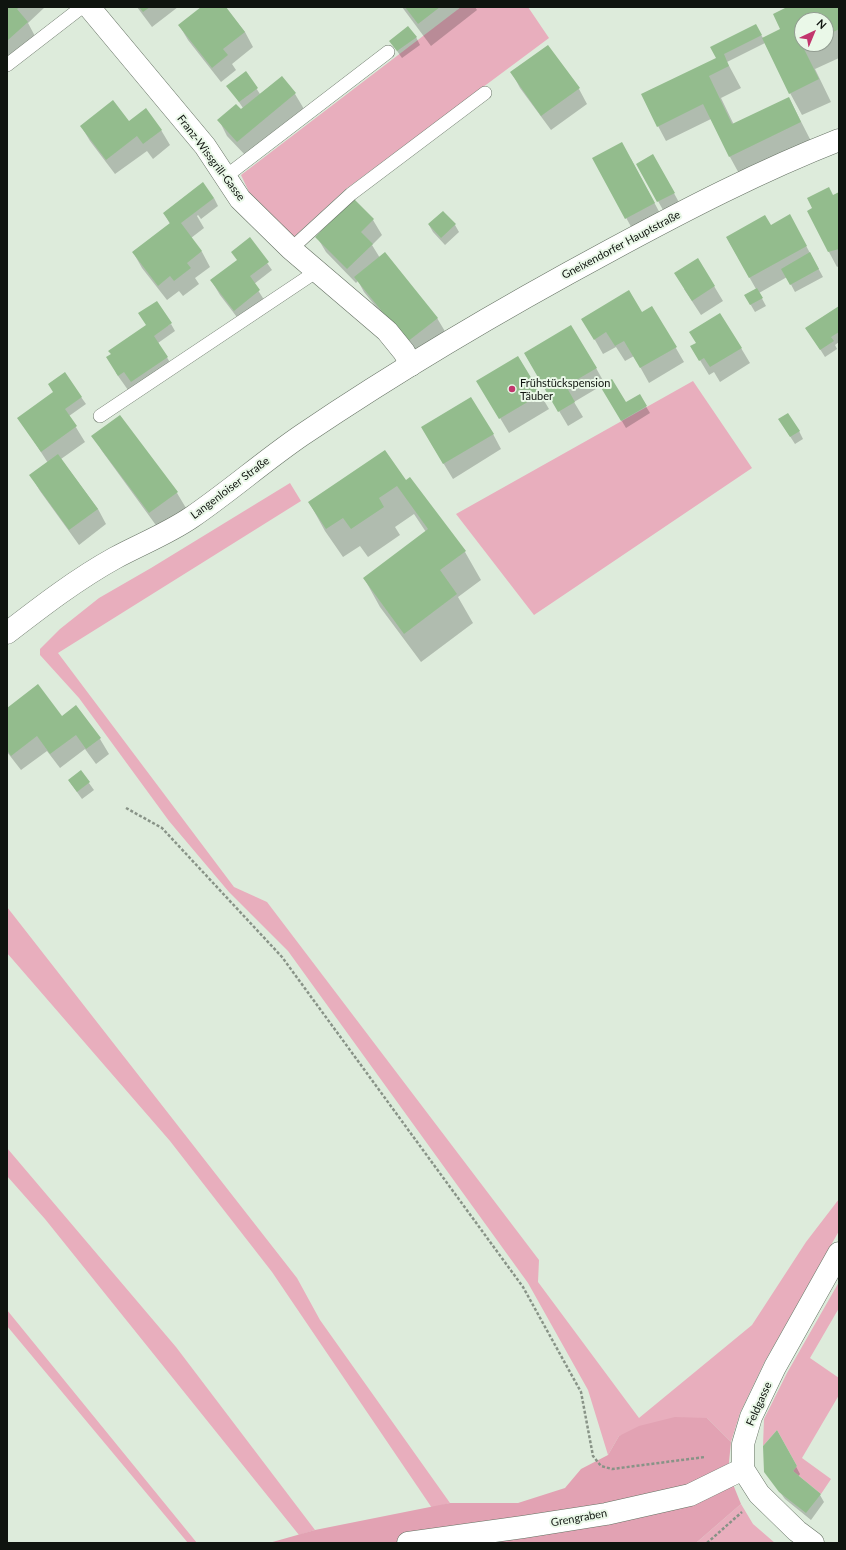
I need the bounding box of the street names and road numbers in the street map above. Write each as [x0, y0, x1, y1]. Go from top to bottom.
street label: Franz-Wissgrill-Gasse [174, 113, 248, 203]
street label: Gneixendorfer Hauptstraße [559, 208, 683, 282]
street label: Langenloiser Straße [188, 454, 272, 522]
street label: Feldgasse [743, 1380, 775, 1428]
street label: Grengraben [550, 1507, 608, 1529]

